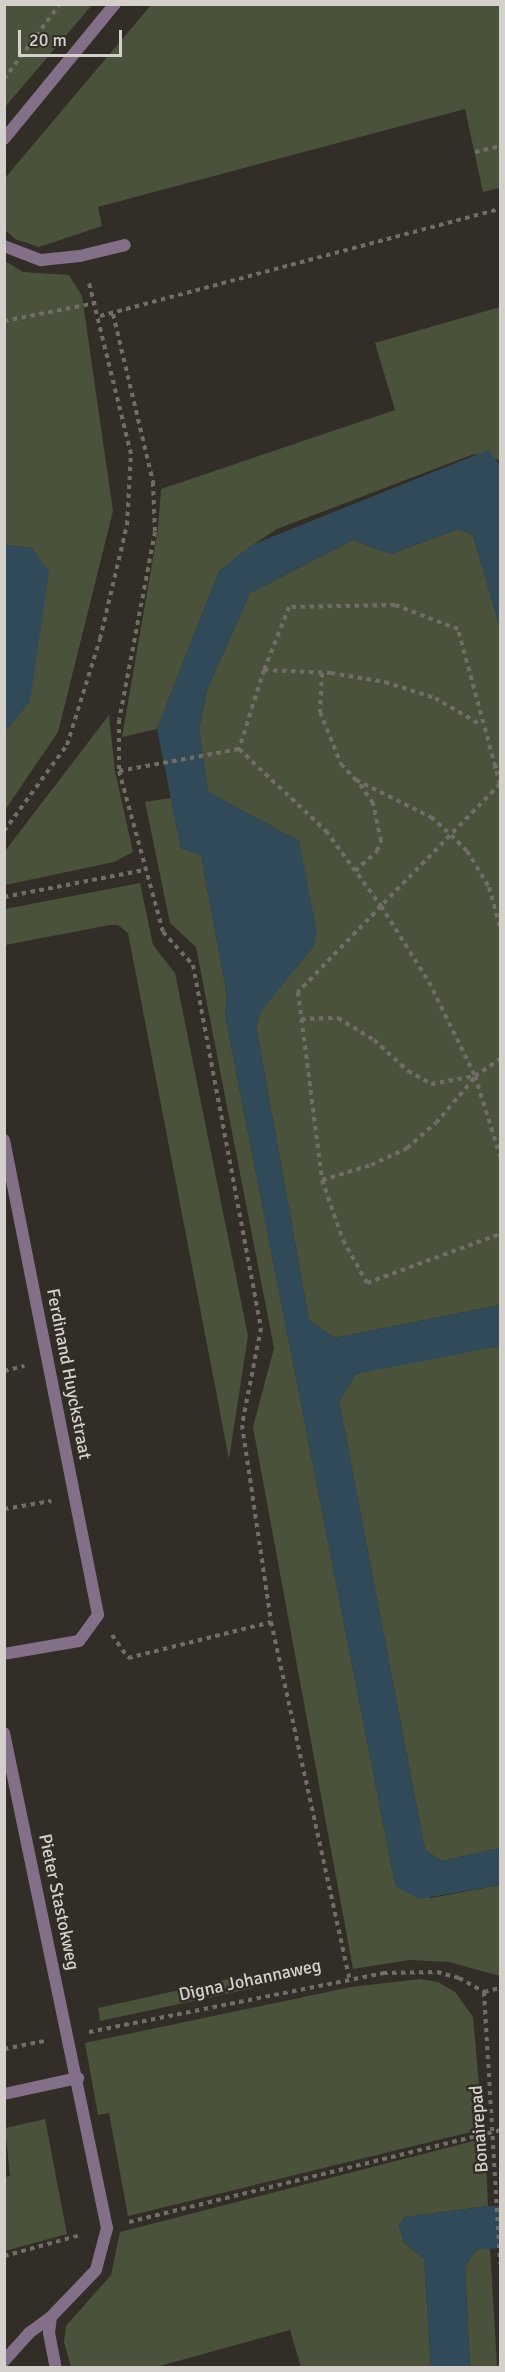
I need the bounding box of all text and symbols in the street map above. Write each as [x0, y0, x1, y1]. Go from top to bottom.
scale bar [21, 18, 124, 56]
text: 20 m [29, 29, 67, 51]
street label: Ferdinand Huyckstraat [42, 1287, 96, 1461]
street label: Pieter Stastokweg [34, 1832, 84, 1972]
street label: Digna Johannaweg [177, 1954, 323, 2006]
street label: Bonairepad [465, 2085, 493, 2173]

